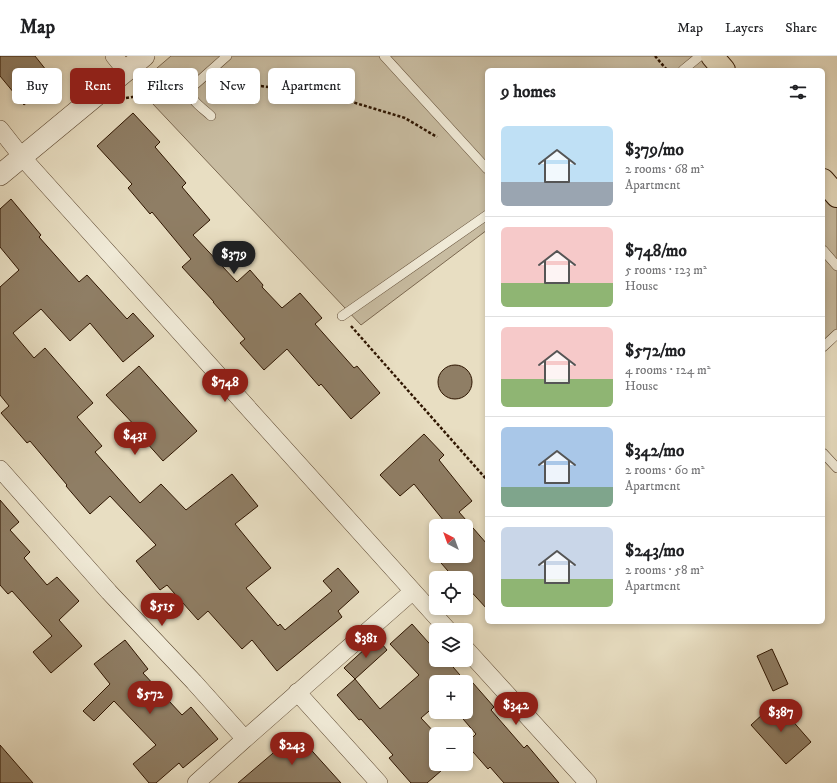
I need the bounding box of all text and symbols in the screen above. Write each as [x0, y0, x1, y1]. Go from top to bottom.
text: Map [20, 16, 55, 39]
text: Map [677, 19, 703, 37]
text: Layers [725, 19, 763, 37]
text: Share [785, 19, 817, 37]
chip: Buy [12, 68, 62, 104]
chip: Rent [70, 68, 125, 104]
chip: Filters [133, 68, 198, 104]
chip: New [206, 68, 260, 104]
chip: Apartment [268, 68, 355, 104]
text: 9 homes [501, 81, 556, 103]
icon: filters [787, 81, 809, 103]
text: $379/mo [625, 139, 684, 161]
icon: home [533, 142, 581, 190]
text: 2 rooms · 68 m² [625, 161, 704, 177]
text: Apartment [625, 177, 680, 193]
text: $748/mo [625, 240, 687, 262]
pin: $379 [210, 241, 258, 275]
icon: home [533, 243, 581, 291]
text: $379 [221, 246, 247, 262]
text: 5 rooms · 123 m² [625, 262, 707, 278]
text: House [625, 278, 658, 294]
text: $572/mo [625, 340, 686, 362]
icon: home [533, 343, 581, 391]
text: 4 rooms · 124 m² [625, 362, 711, 378]
pin: $748 [201, 369, 249, 403]
text: $748 [211, 374, 239, 390]
text: House [625, 378, 658, 394]
pin: $431 [111, 422, 159, 456]
text: $431 [123, 427, 147, 443]
text: $342/mo [625, 440, 684, 462]
icon: home [533, 443, 581, 491]
text: 2 rooms · 60 m² [625, 462, 705, 478]
text: Apartment [625, 478, 680, 494]
north arrow [429, 519, 473, 563]
map controls [429, 519, 473, 771]
text: $243/mo [625, 540, 684, 562]
icon: home [533, 543, 581, 591]
text: 2 rooms · 58 m² [625, 562, 704, 578]
button: locate [429, 571, 473, 615]
text: Apartment [625, 578, 680, 594]
pin: $515 [138, 593, 186, 627]
text: $515 [150, 598, 174, 614]
button: layers [429, 623, 473, 667]
pin: $381 [342, 625, 390, 659]
text: $381 [354, 630, 378, 646]
button: + [429, 675, 473, 719]
pin: $572 [126, 681, 174, 715]
text: $572 [137, 686, 163, 702]
pin: $342 [492, 692, 540, 726]
text: $342 [503, 697, 529, 713]
pin: $387 [757, 699, 805, 733]
text: $387 [768, 704, 794, 720]
button: − [429, 727, 473, 771]
pin: $243 [268, 732, 316, 766]
text: $243 [279, 737, 305, 753]

